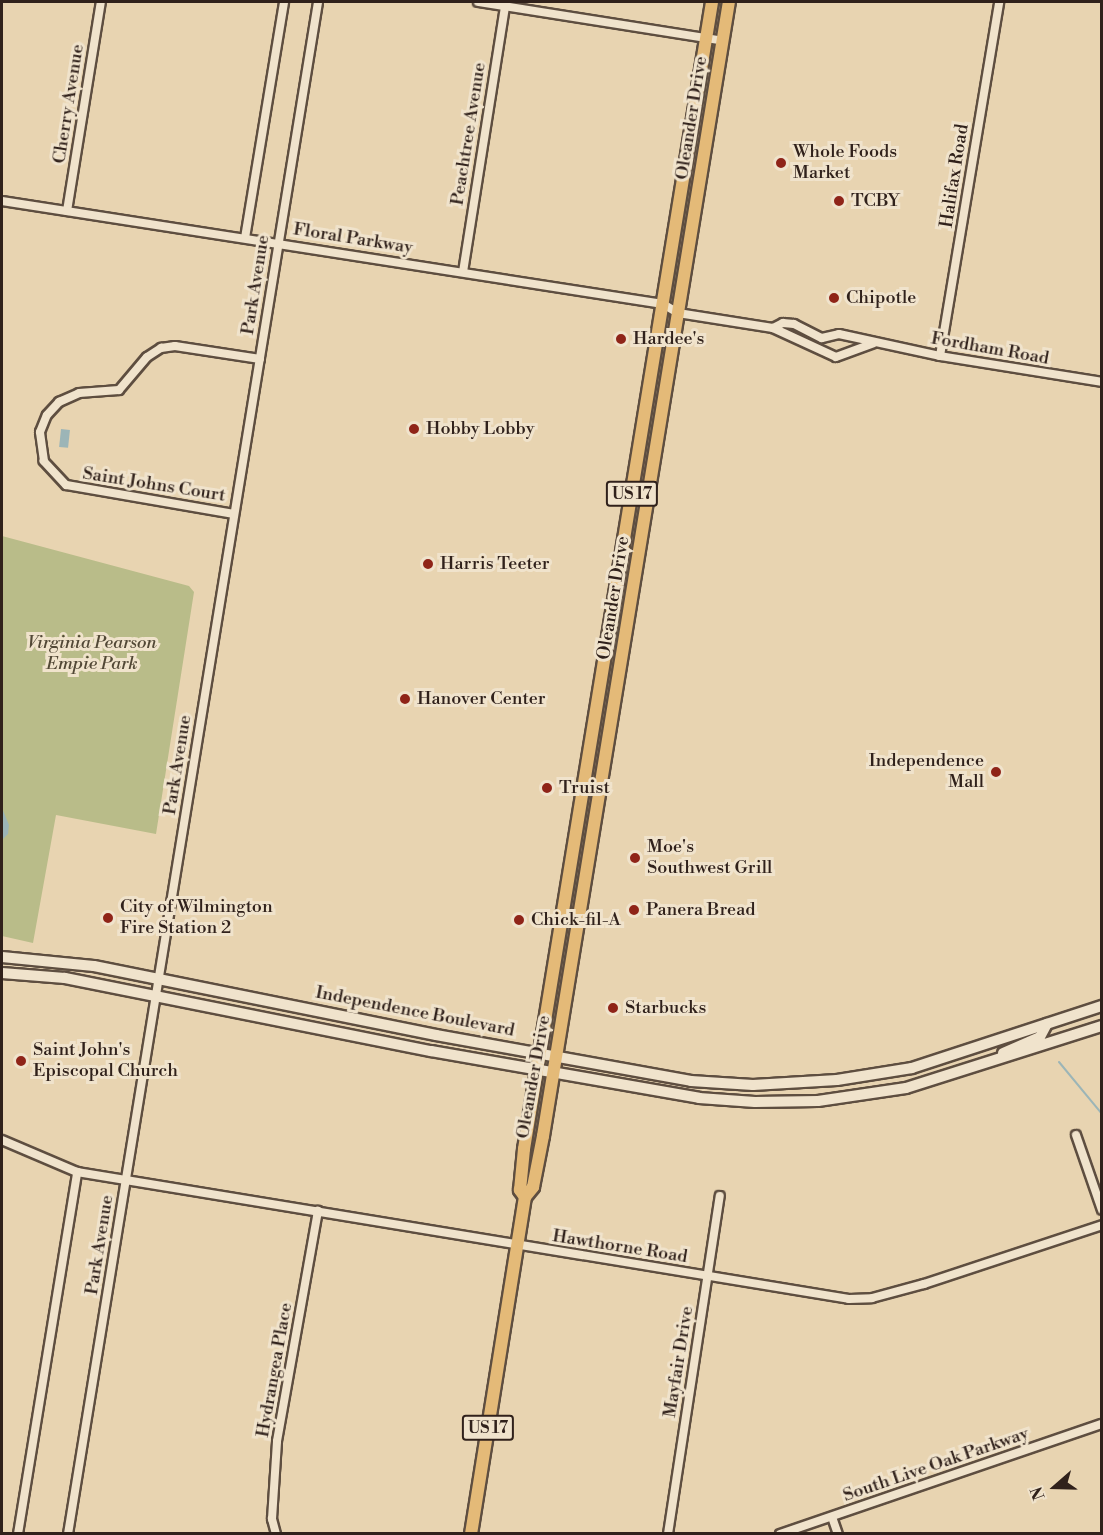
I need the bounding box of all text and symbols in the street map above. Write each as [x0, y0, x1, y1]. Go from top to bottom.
street label: Cherry Avenue [49, 43, 89, 165]
street label: Oleander Drive [672, 55, 712, 181]
street label: Peachtree Avenue [447, 61, 491, 207]
street label: Halifax Road [936, 122, 974, 230]
place label: Whole Foods Market [793, 142, 897, 184]
marker: Whole Foods Market [774, 156, 788, 170]
place label: TCBY [851, 190, 900, 212]
marker: TCBY [832, 194, 846, 208]
street label: Floral Parkway [292, 219, 414, 259]
street label: Park Avenue [237, 234, 275, 336]
place label: Chipotle [846, 287, 916, 309]
marker: Chipotle [827, 291, 841, 305]
place label: Hardee's [633, 328, 704, 350]
street label: Fordham Road [929, 328, 1051, 370]
marker: Hardee's [614, 332, 628, 346]
place label: Hobby Lobby [426, 418, 534, 440]
marker: Hobby Lobby [407, 422, 421, 436]
street label: Saint Johns Court [81, 463, 227, 507]
road number: US 17 [605, 481, 659, 507]
street label: Oleander Drive [594, 535, 634, 661]
place label: Harris Teeter [440, 553, 550, 575]
marker: Harris Teeter [421, 557, 435, 571]
park label: Virginia Pearson Empie Park [27, 633, 157, 676]
place label: Hanover Center [417, 688, 546, 710]
marker: Hanover Center [398, 692, 412, 706]
street label: Park Avenue [159, 714, 197, 816]
place label: Independence Mall [869, 751, 984, 794]
marker: Independence Mall [989, 765, 1003, 779]
place label: Truist [559, 777, 610, 799]
marker: Truist [540, 781, 554, 795]
place label: Moe's Southwest Grill [647, 837, 772, 880]
marker: Moe's Southwest Grill [628, 851, 642, 865]
place label: City of Wilmington Fire Station 2 [120, 897, 273, 940]
place label: Panera Bread [646, 899, 756, 921]
marker: Panera Bread [627, 903, 641, 917]
place label: Chick-fil-A [531, 909, 621, 931]
marker: City of Wilmington Fire Station 2 [101, 911, 115, 925]
marker: Chick-fil-A [512, 913, 526, 927]
street label: Independence Boulevard [314, 982, 516, 1042]
place label: Starbucks [625, 997, 706, 1019]
marker: Starbucks [606, 1001, 620, 1015]
street label: Oleander Drive [513, 1014, 555, 1140]
place label: Saint John's Episcopal Church [33, 1040, 178, 1082]
marker: Saint John's Episcopal Church [14, 1054, 28, 1068]
street label: Park Avenue [81, 1194, 119, 1296]
street label: Hawthorne Road [551, 1226, 689, 1268]
street label: Hydrangea Place [253, 1301, 297, 1439]
street label: Mayfair Drive [660, 1305, 698, 1419]
road number: US 17 [461, 1415, 515, 1441]
street label: South Live Oak Parkway [840, 1423, 1032, 1507]
north arrow [1025, 1457, 1085, 1517]
text: N [1027, 1484, 1050, 1503]

